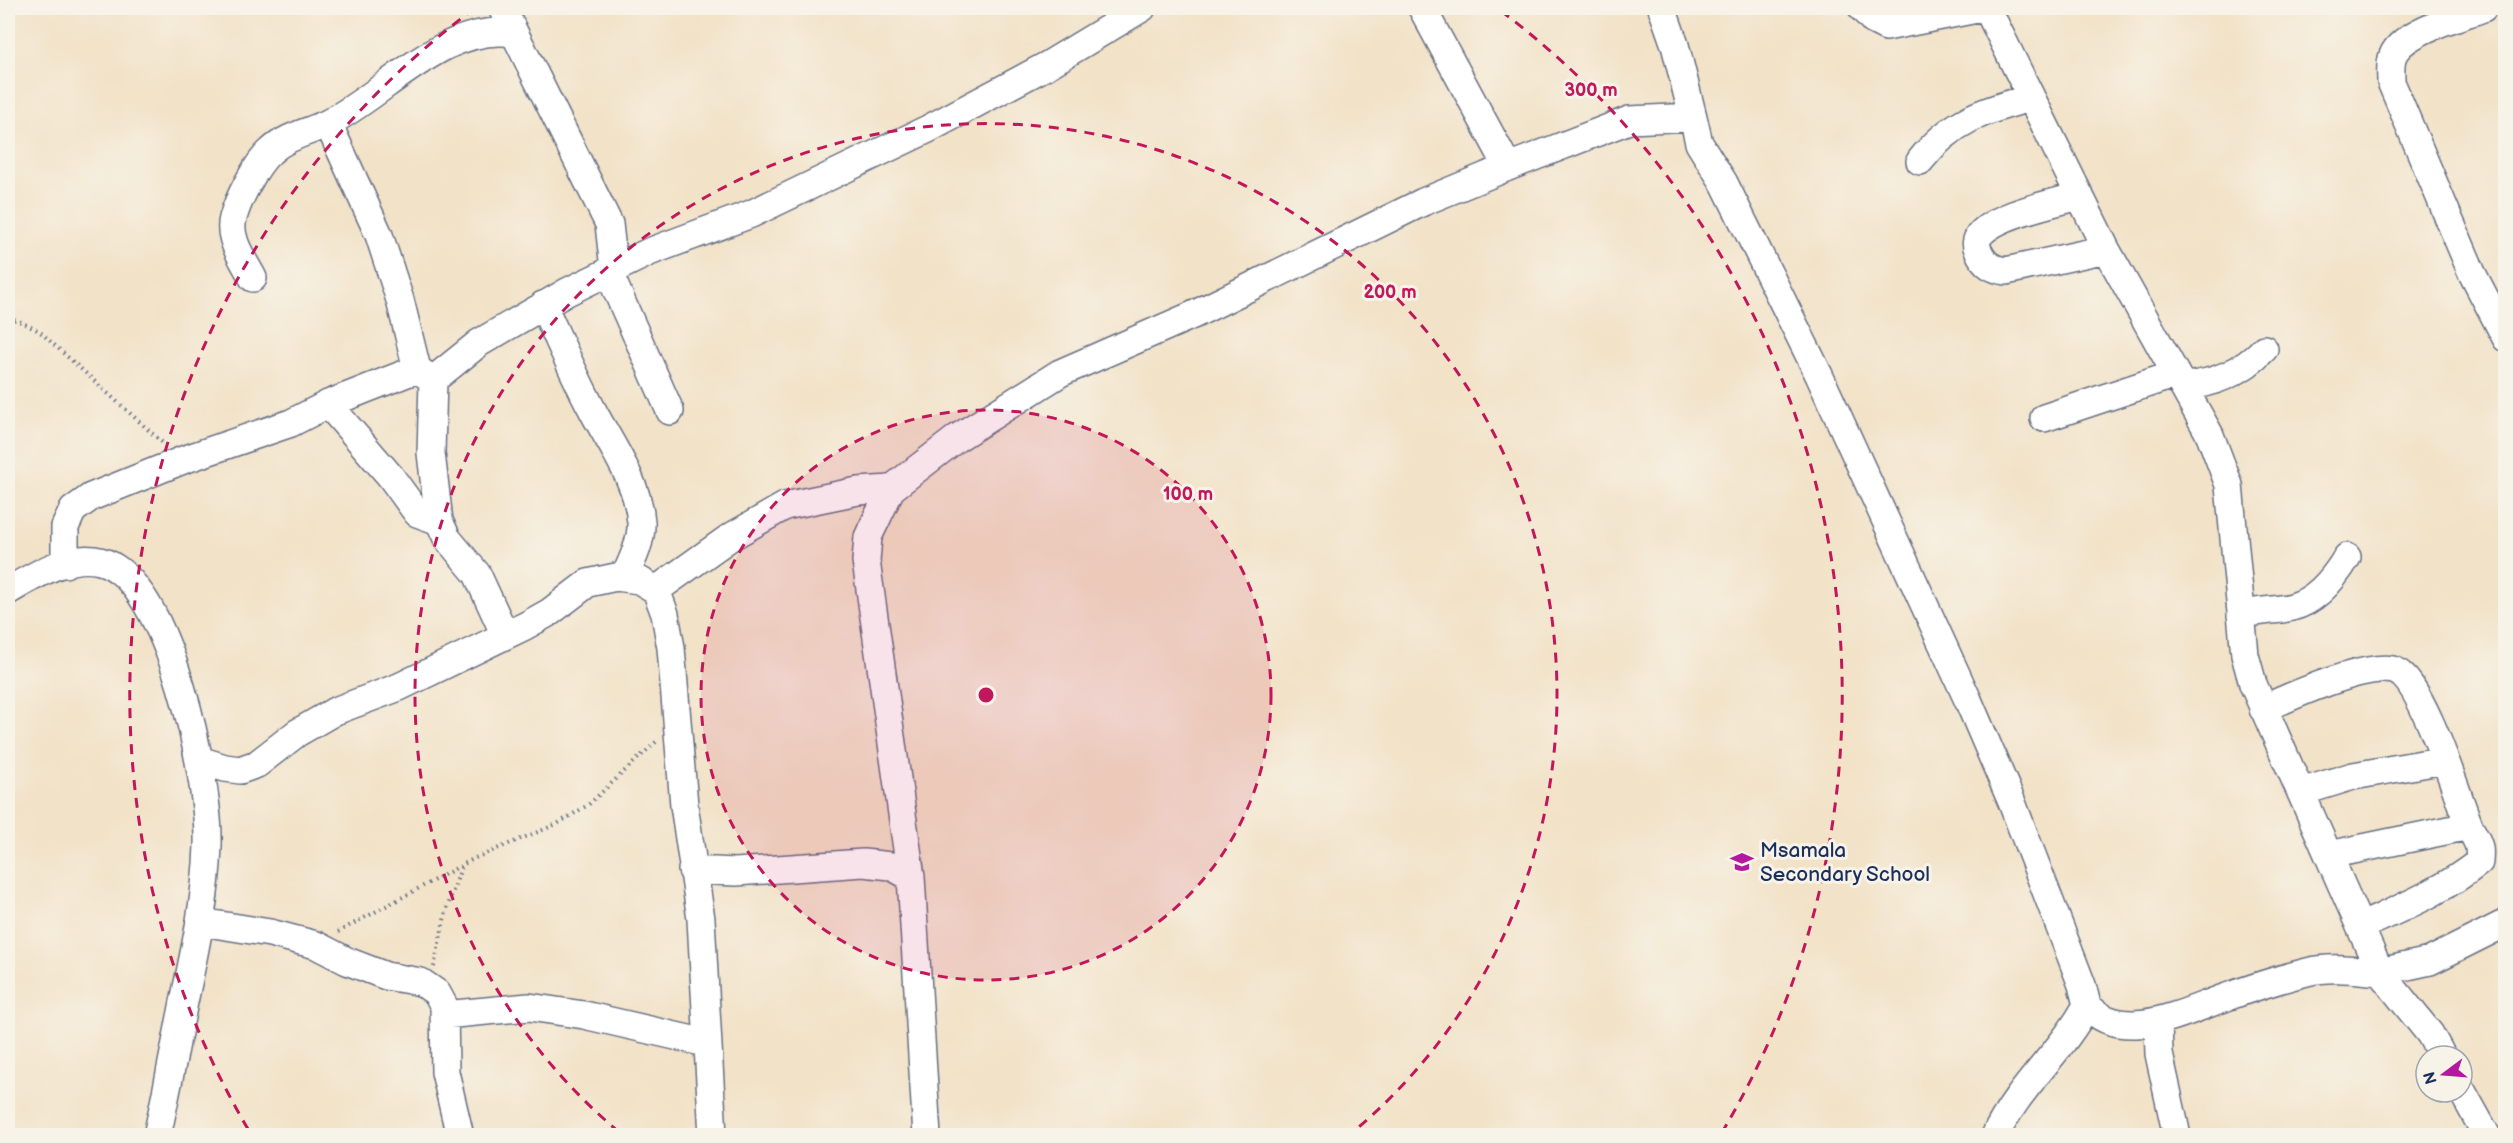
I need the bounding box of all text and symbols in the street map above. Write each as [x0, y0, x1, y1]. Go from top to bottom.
text: 300 m [1564, 80, 1618, 101]
text: 200 m [1363, 282, 1417, 303]
text: 100 m [1163, 484, 1213, 505]
centre of rings [976, 685, 996, 705]
place label: Msamala Secondary School [1760, 838, 1930, 887]
school or university icon: Msamala Secondary School [1729, 849, 1755, 875]
north arrow [2414, 1044, 2474, 1104]
text: N [2420, 1069, 2442, 1086]

